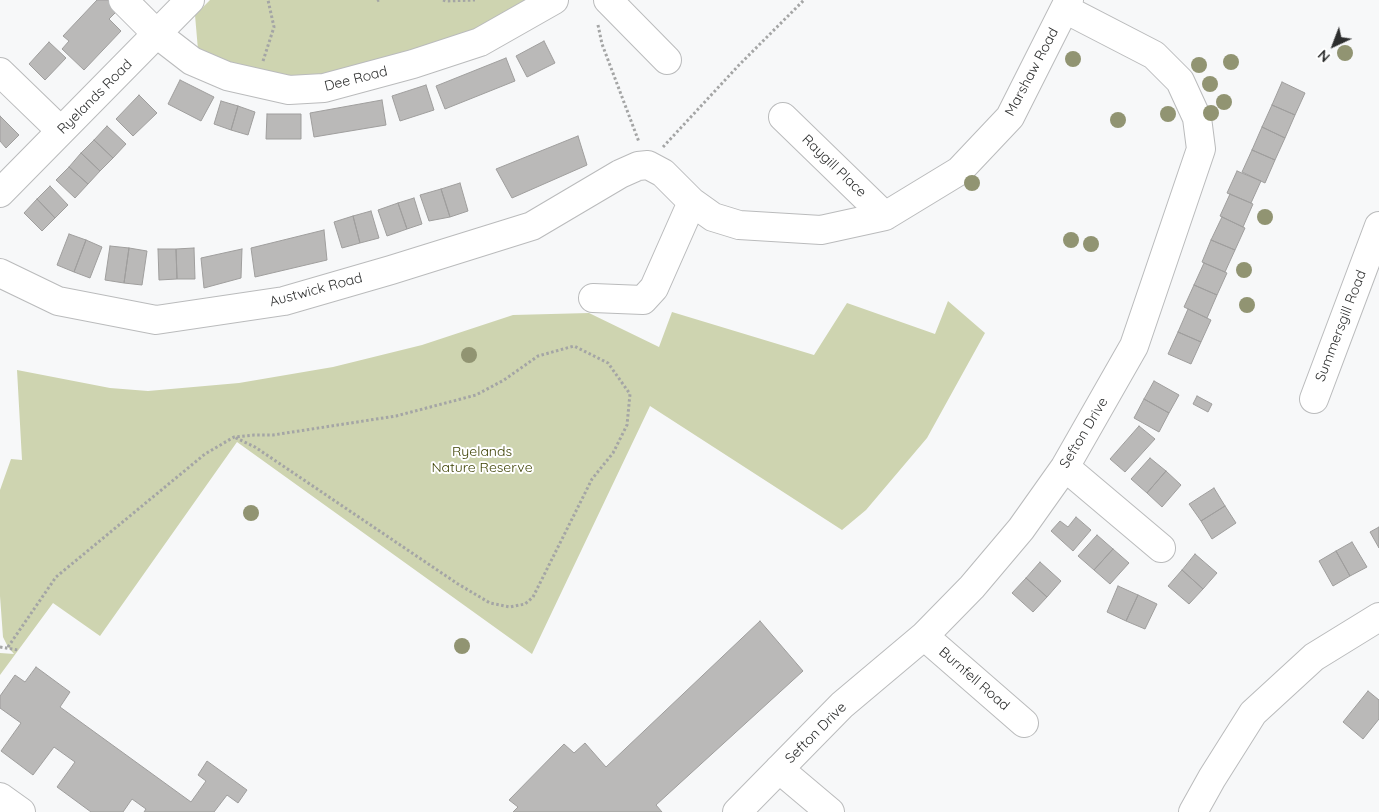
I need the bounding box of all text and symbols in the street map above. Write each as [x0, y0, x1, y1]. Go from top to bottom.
north arrow [1309, 20, 1359, 70]
street label: Marshaw Road [1002, 25, 1062, 119]
text: N [1314, 46, 1334, 66]
street label: Ryelands Road [54, 56, 136, 138]
street label: Dee Road [323, 63, 389, 95]
street label: Raygill Place [798, 131, 870, 201]
street label: Summersgill Road [1312, 268, 1370, 384]
street label: Austwick Road [268, 270, 364, 310]
street label: Sefton Drive [1056, 395, 1112, 471]
park label: Ryelands Nature Reserve [431, 444, 533, 477]
street label: Burnfell Road [935, 644, 1013, 714]
street label: Sefton Drive [782, 699, 850, 767]

